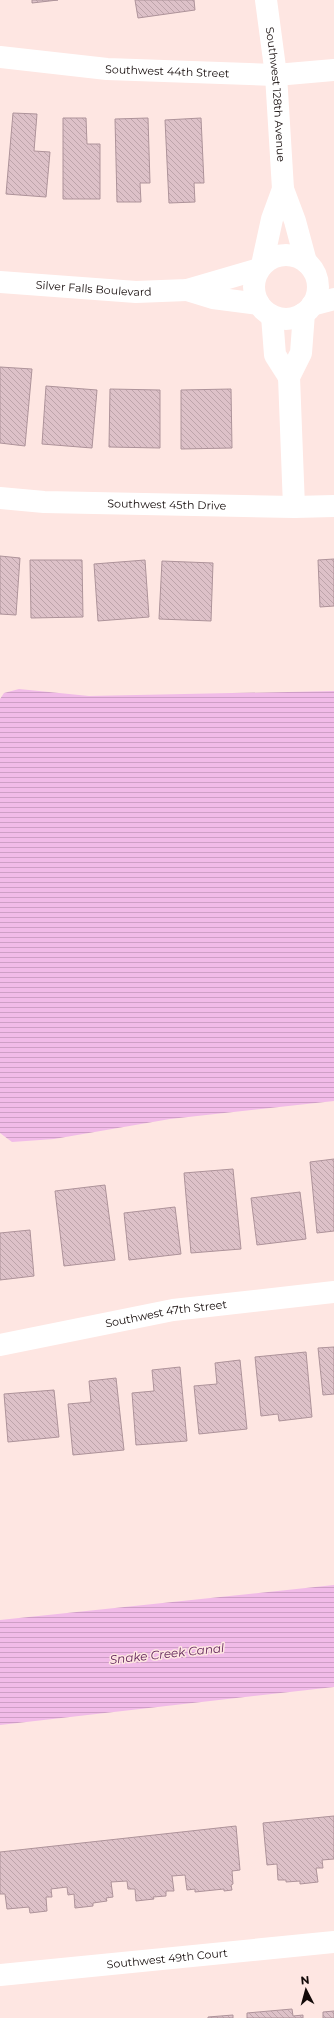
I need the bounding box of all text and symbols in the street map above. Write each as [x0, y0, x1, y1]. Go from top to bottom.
street label: Southwest 128th Avenue [263, 26, 288, 163]
street label: Southwest 44th Street [105, 62, 230, 80]
street label: Silver Falls Boulevard [35, 278, 152, 299]
street label: Southwest 45th Drive [107, 496, 227, 513]
street label: Southwest 47th Street [104, 1297, 228, 1331]
water label: Snake Creek Canal [109, 1640, 226, 1667]
street label: Southwest 49th Court [106, 1945, 229, 1971]
north arrow [286, 1970, 326, 2010]
text: N [300, 1973, 310, 1987]

